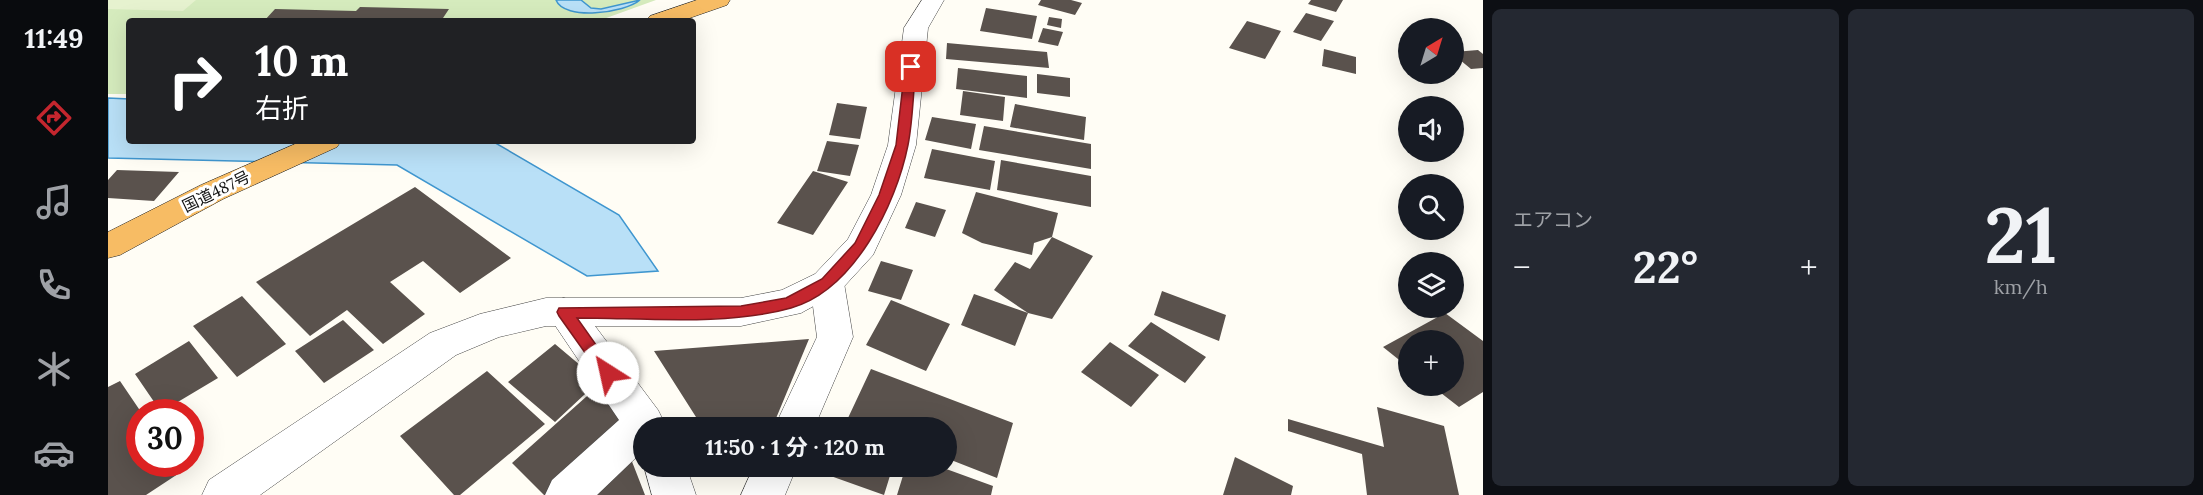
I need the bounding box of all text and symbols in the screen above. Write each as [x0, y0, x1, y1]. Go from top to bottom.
north arrow [1398, 18, 1464, 84]
map controls [1398, 18, 1464, 396]
text: 11:49 [25, 21, 84, 55]
text: 10 m [255, 34, 348, 88]
pin [885, 41, 936, 92]
icon: right [156, 42, 234, 120]
icon: arrive [894, 50, 927, 83]
text: 右折 [255, 91, 309, 125]
button: sound [1398, 96, 1464, 162]
icon: directions [33, 97, 75, 139]
street label: 国道487号 [179, 166, 253, 216]
button: search [1398, 174, 1464, 240]
icon: music [33, 181, 75, 223]
text: 21 [1984, 185, 2057, 284]
text: エアコン [1513, 207, 1593, 232]
text: 22° [1633, 238, 1698, 295]
text: − [1513, 246, 1531, 288]
text: + [1800, 246, 1817, 288]
button: layers [1398, 252, 1464, 318]
icon: phone [33, 264, 75, 306]
text: km/h [1994, 274, 2048, 299]
button: + [1398, 330, 1464, 396]
position arrow [576, 341, 640, 405]
icon: climate [33, 348, 75, 390]
speed limit sign: 30 [126, 399, 204, 477]
icon: car [33, 432, 75, 474]
text: 11:50 · 1 分 · 120 m [705, 433, 885, 461]

